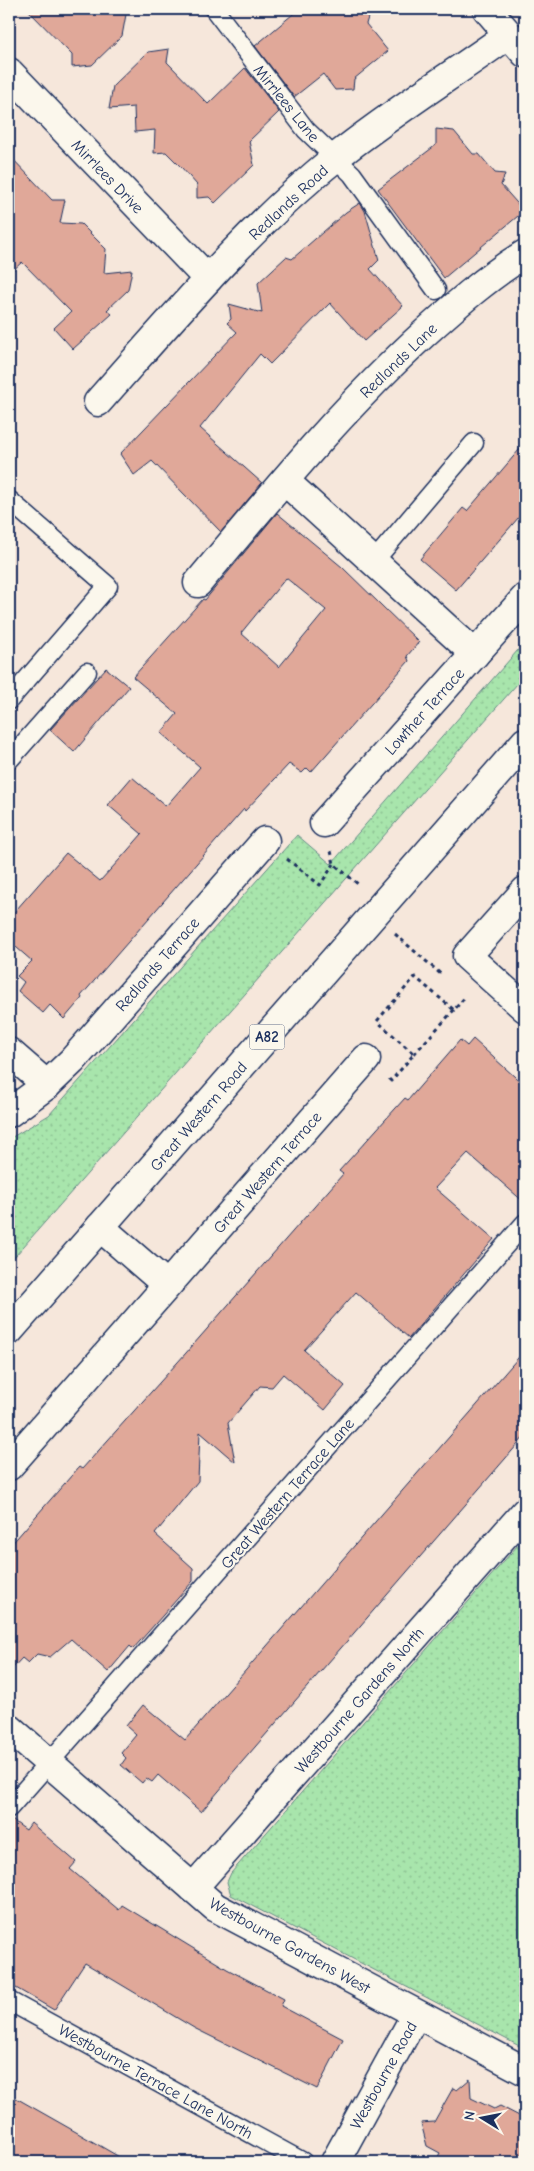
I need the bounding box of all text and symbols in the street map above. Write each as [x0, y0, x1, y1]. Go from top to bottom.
street label: Mirrlees Lane [250, 61, 323, 146]
street label: Mirrlees Drive [68, 136, 147, 217]
street label: Redlands Road [245, 162, 332, 244]
street label: Redlands Lane [357, 320, 441, 402]
street label: Lowther Terrace [381, 665, 468, 759]
street label: Redlands Terrace [112, 914, 203, 1015]
road number: A82 [250, 1024, 284, 1050]
street label: Great Western Road [147, 1059, 251, 1175]
street label: Great Western Terrace [210, 1108, 325, 1237]
street label: Great Western Terrace Lane [217, 1415, 358, 1573]
street label: Westbourne Gardens North [292, 1624, 428, 1777]
street label: Westbourne Gardens West [206, 1894, 373, 1998]
street label: Westbourne Road [347, 2018, 421, 2132]
street label: Westbourne Terrace Lane North [55, 2021, 256, 2143]
north arrow [456, 2094, 506, 2144]
text: N [461, 2110, 479, 2122]

